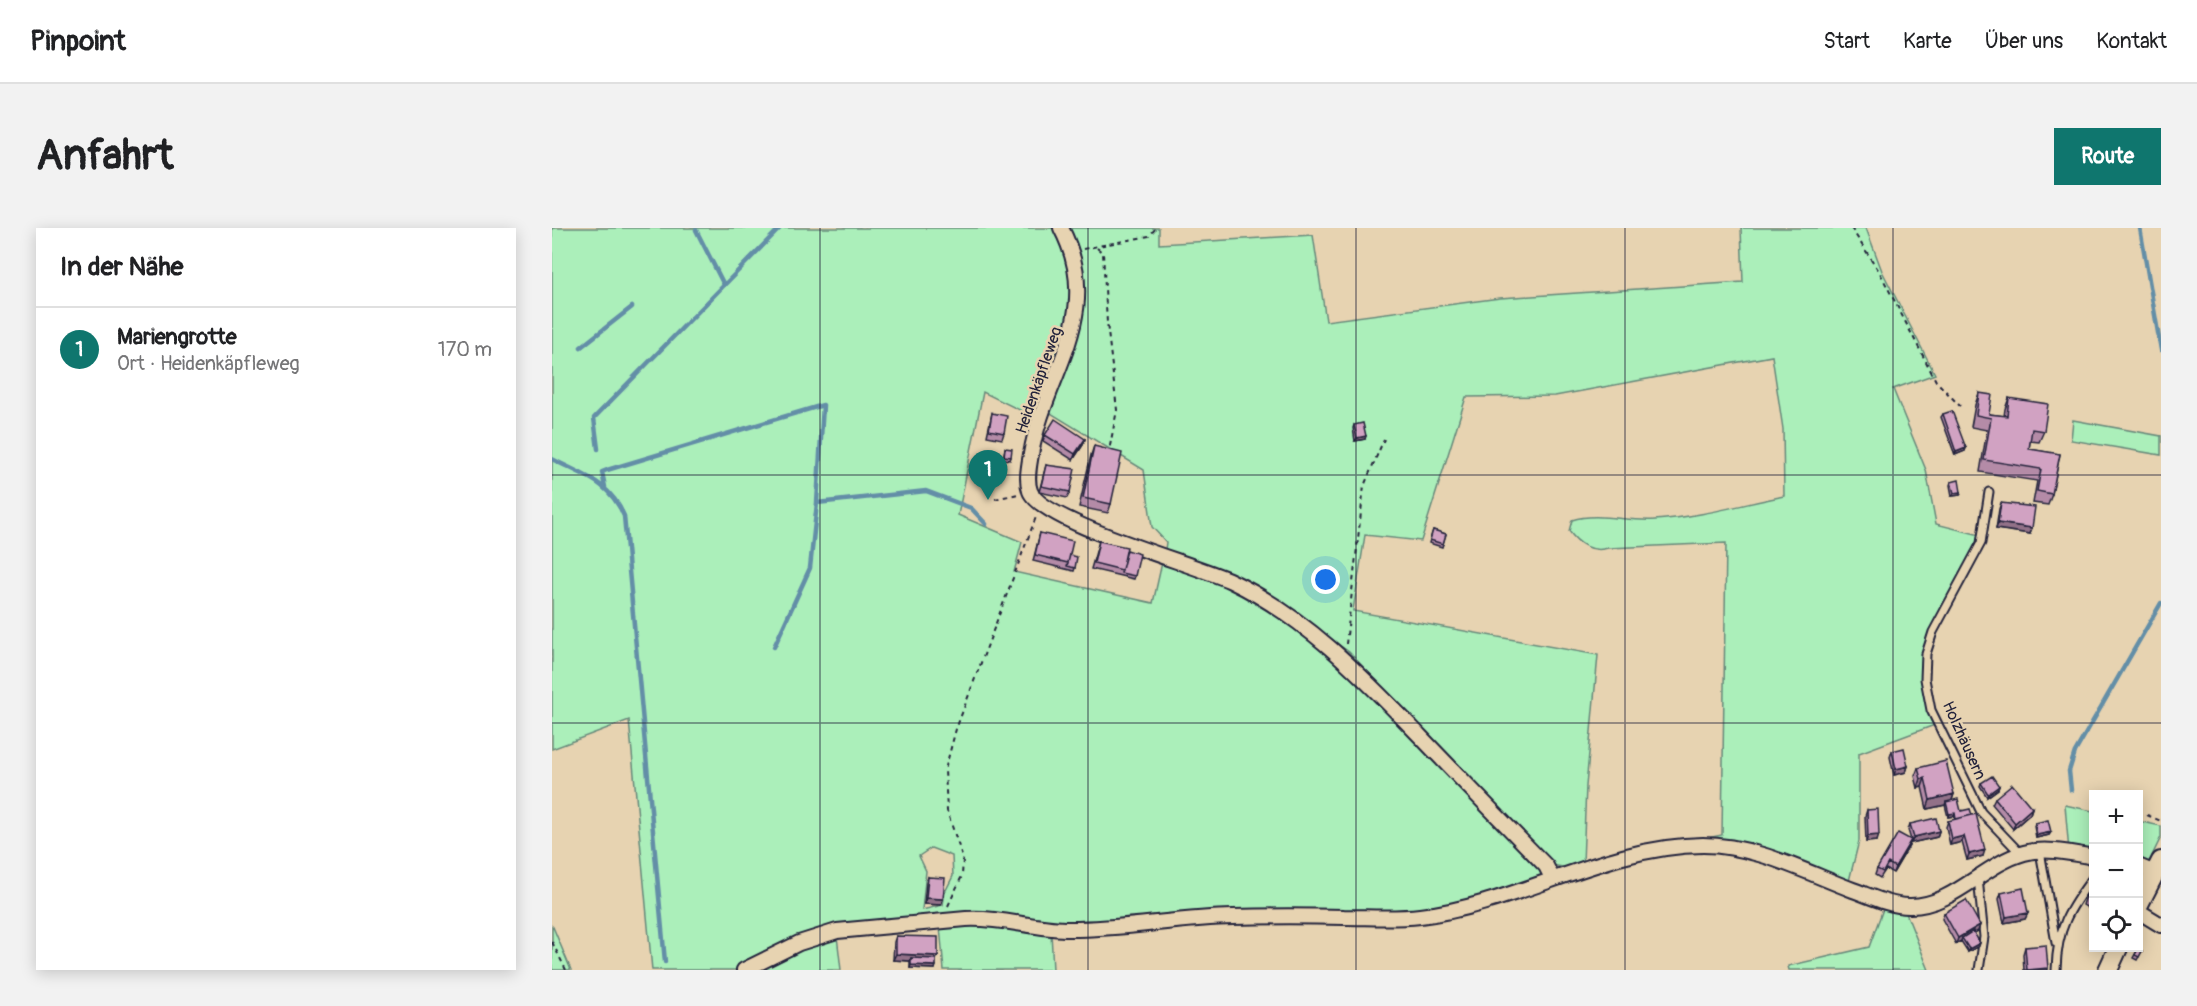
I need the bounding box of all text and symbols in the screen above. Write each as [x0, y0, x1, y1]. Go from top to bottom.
text: Pinpoint [30, 24, 126, 59]
text: Start [1824, 28, 1870, 55]
text: Karte [1903, 28, 1952, 55]
text: Über uns [1985, 28, 2063, 55]
text: Kontakt [2096, 28, 2167, 55]
button: Route [2054, 128, 2161, 185]
text: Anfahrt [36, 130, 174, 182]
text: In der Nähe [60, 251, 183, 283]
text: Mariengrotte [117, 323, 237, 351]
street label: Heidenkäpfleweg [1011, 324, 1067, 436]
text: 1 [76, 337, 83, 362]
text: 170 m [438, 337, 492, 362]
text: Ort · Heidenkäpfleweg [117, 351, 300, 376]
pin: 1 [968, 450, 1008, 500]
your location [1311, 565, 1340, 594]
street label: Holzhäusern [1938, 698, 1990, 783]
map controls [2089, 790, 2143, 952]
button: + [2089, 790, 2143, 844]
button: − [2089, 844, 2143, 898]
button: locate [2089, 898, 2143, 952]

